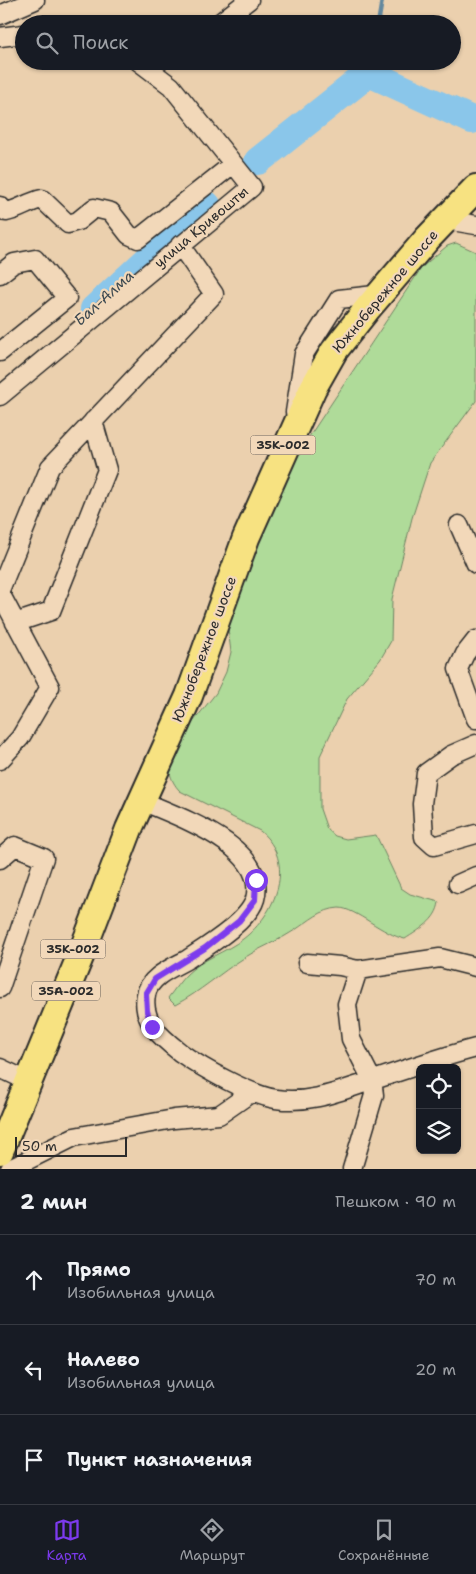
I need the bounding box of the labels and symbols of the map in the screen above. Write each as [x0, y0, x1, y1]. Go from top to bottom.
street label: улица Кривошты [150, 182, 252, 272]
street label: Южнобережное шоссе [328, 226, 442, 356]
water label: Бал-Алма [70, 266, 138, 330]
road number: 35К-002 [250, 436, 316, 454]
street label: Южнобережное шоссе [168, 573, 240, 724]
route start [245, 869, 268, 892]
road number: 35К-002 [40, 940, 106, 959]
road number: 35А-002 [32, 981, 100, 1000]
route end [141, 1016, 164, 1039]
scale bar [15, 1134, 128, 1157]

